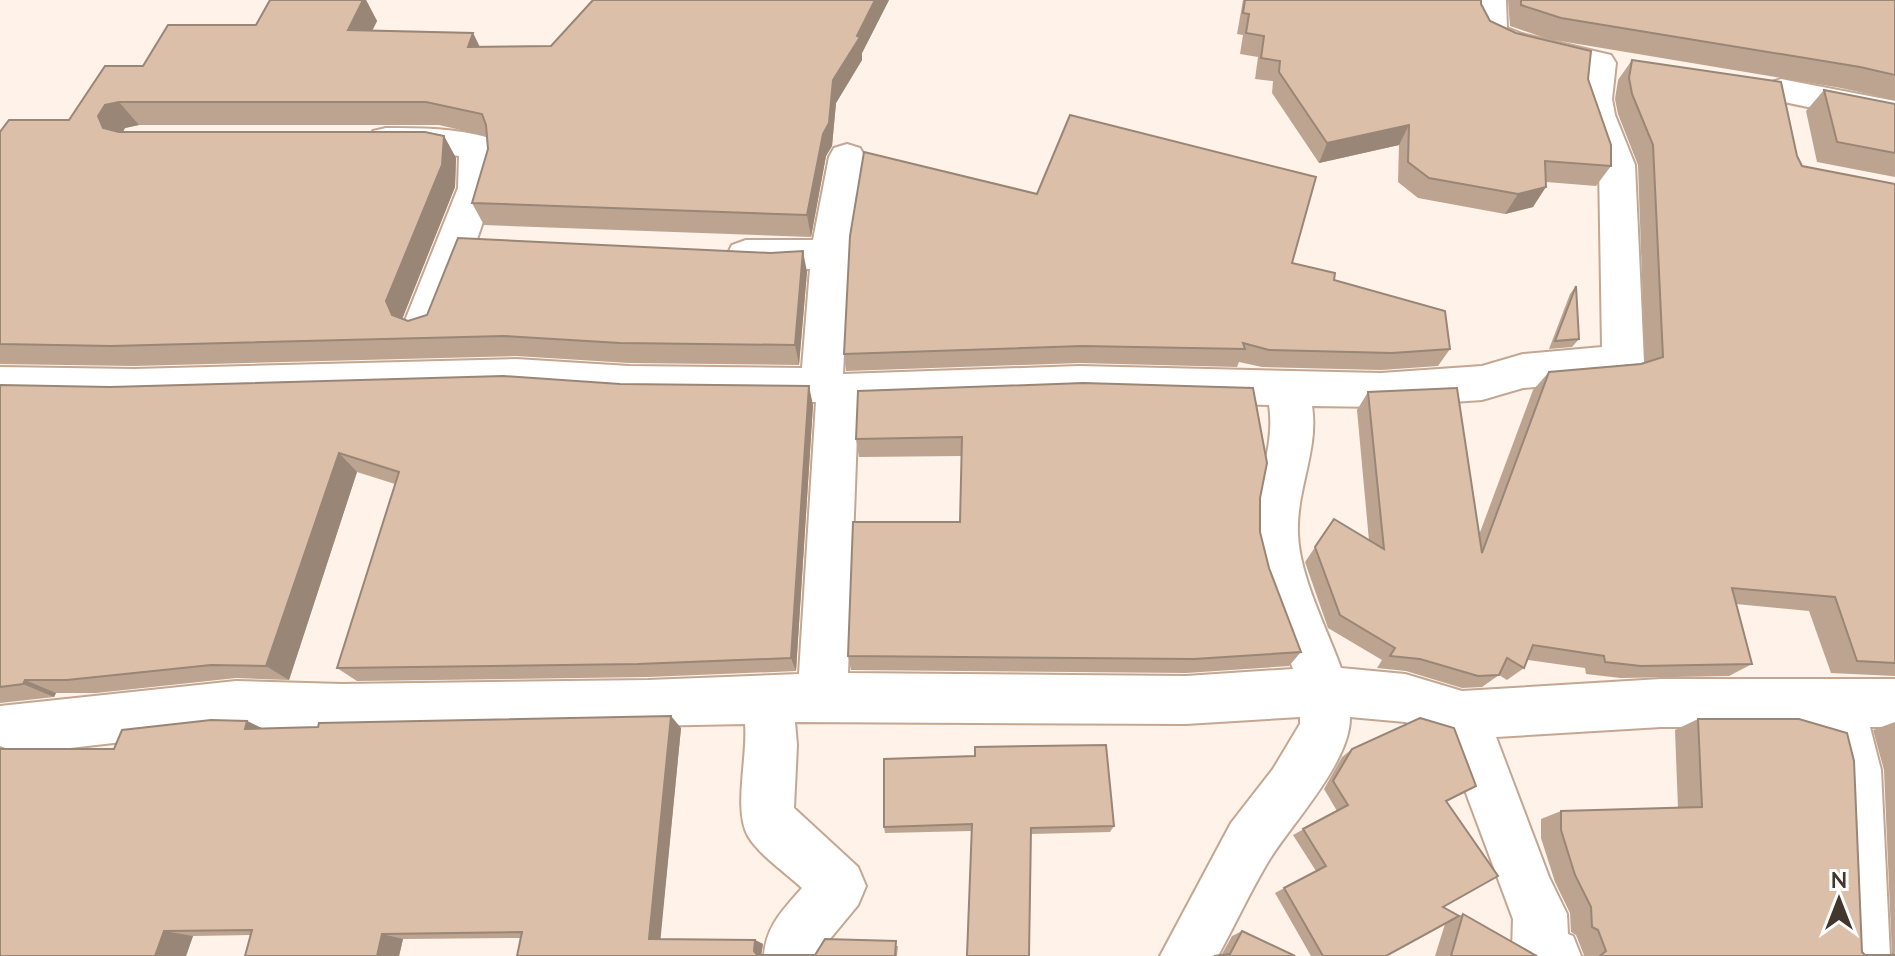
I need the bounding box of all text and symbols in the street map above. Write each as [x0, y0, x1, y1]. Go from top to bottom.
north arrow [1799, 860, 1879, 940]
text: N [1831, 866, 1847, 896]

